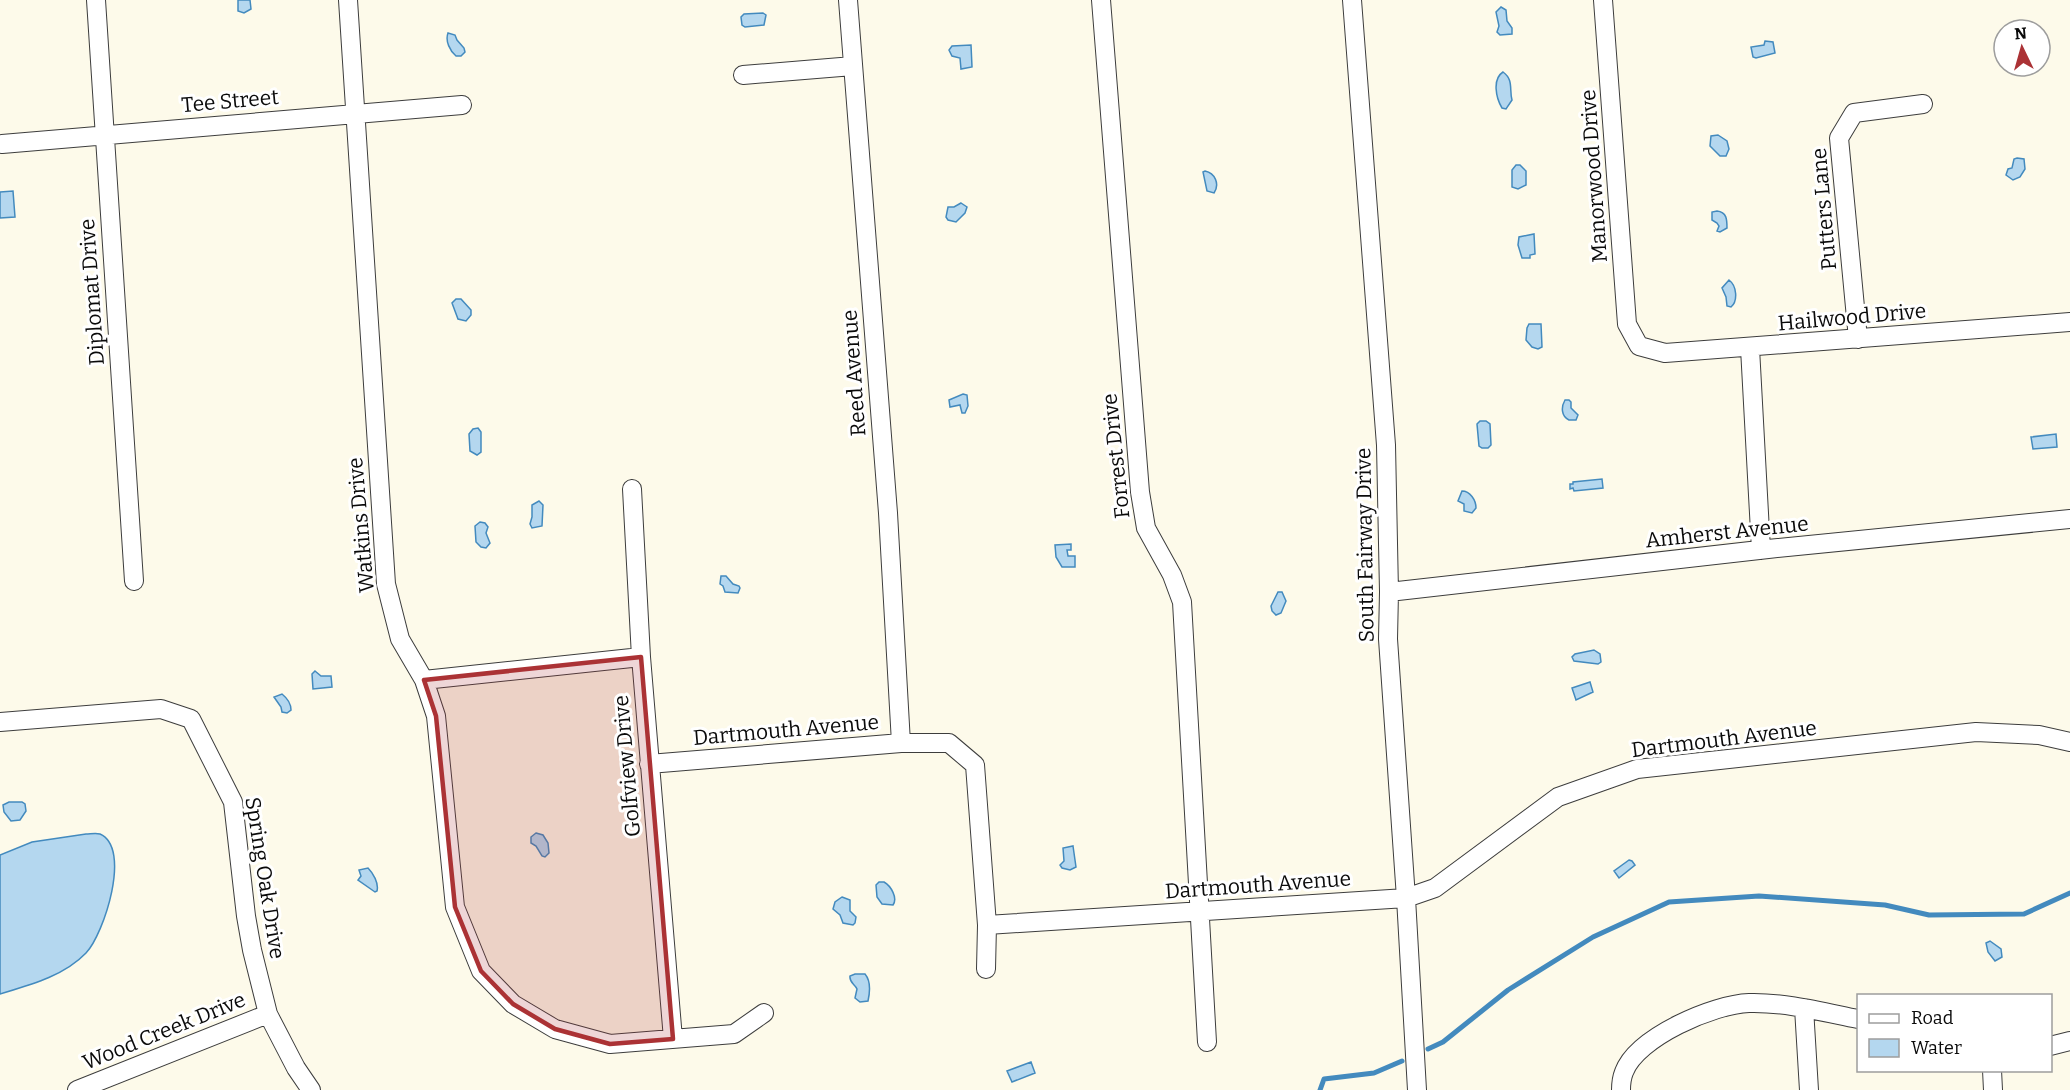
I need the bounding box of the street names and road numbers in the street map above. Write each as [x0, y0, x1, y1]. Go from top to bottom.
street label: Tee Street [180, 84, 280, 118]
street label: Manorwood Drive [1575, 88, 1613, 264]
street label: Putters Lane [1806, 147, 1842, 271]
street label: Diplomat Drive [74, 218, 110, 366]
street label: Hailwood Drive [1777, 298, 1927, 336]
street label: Reed Avenue [837, 309, 871, 437]
street label: Forrest Drive [1096, 392, 1136, 520]
street label: South Fairway Drive [1350, 447, 1380, 643]
street label: Watkins Drive [342, 456, 380, 594]
street label: Amherst Avenue [1644, 511, 1810, 553]
street label: Golfview Drive [608, 694, 646, 838]
street label: Dartmouth Avenue [692, 709, 880, 751]
street label: Dartmouth Avenue [1630, 715, 1818, 763]
street label: Spring Oak Drive [239, 795, 291, 961]
street label: Dartmouth Avenue [1164, 866, 1352, 904]
street label: Wood Creek Drive [79, 986, 249, 1076]

